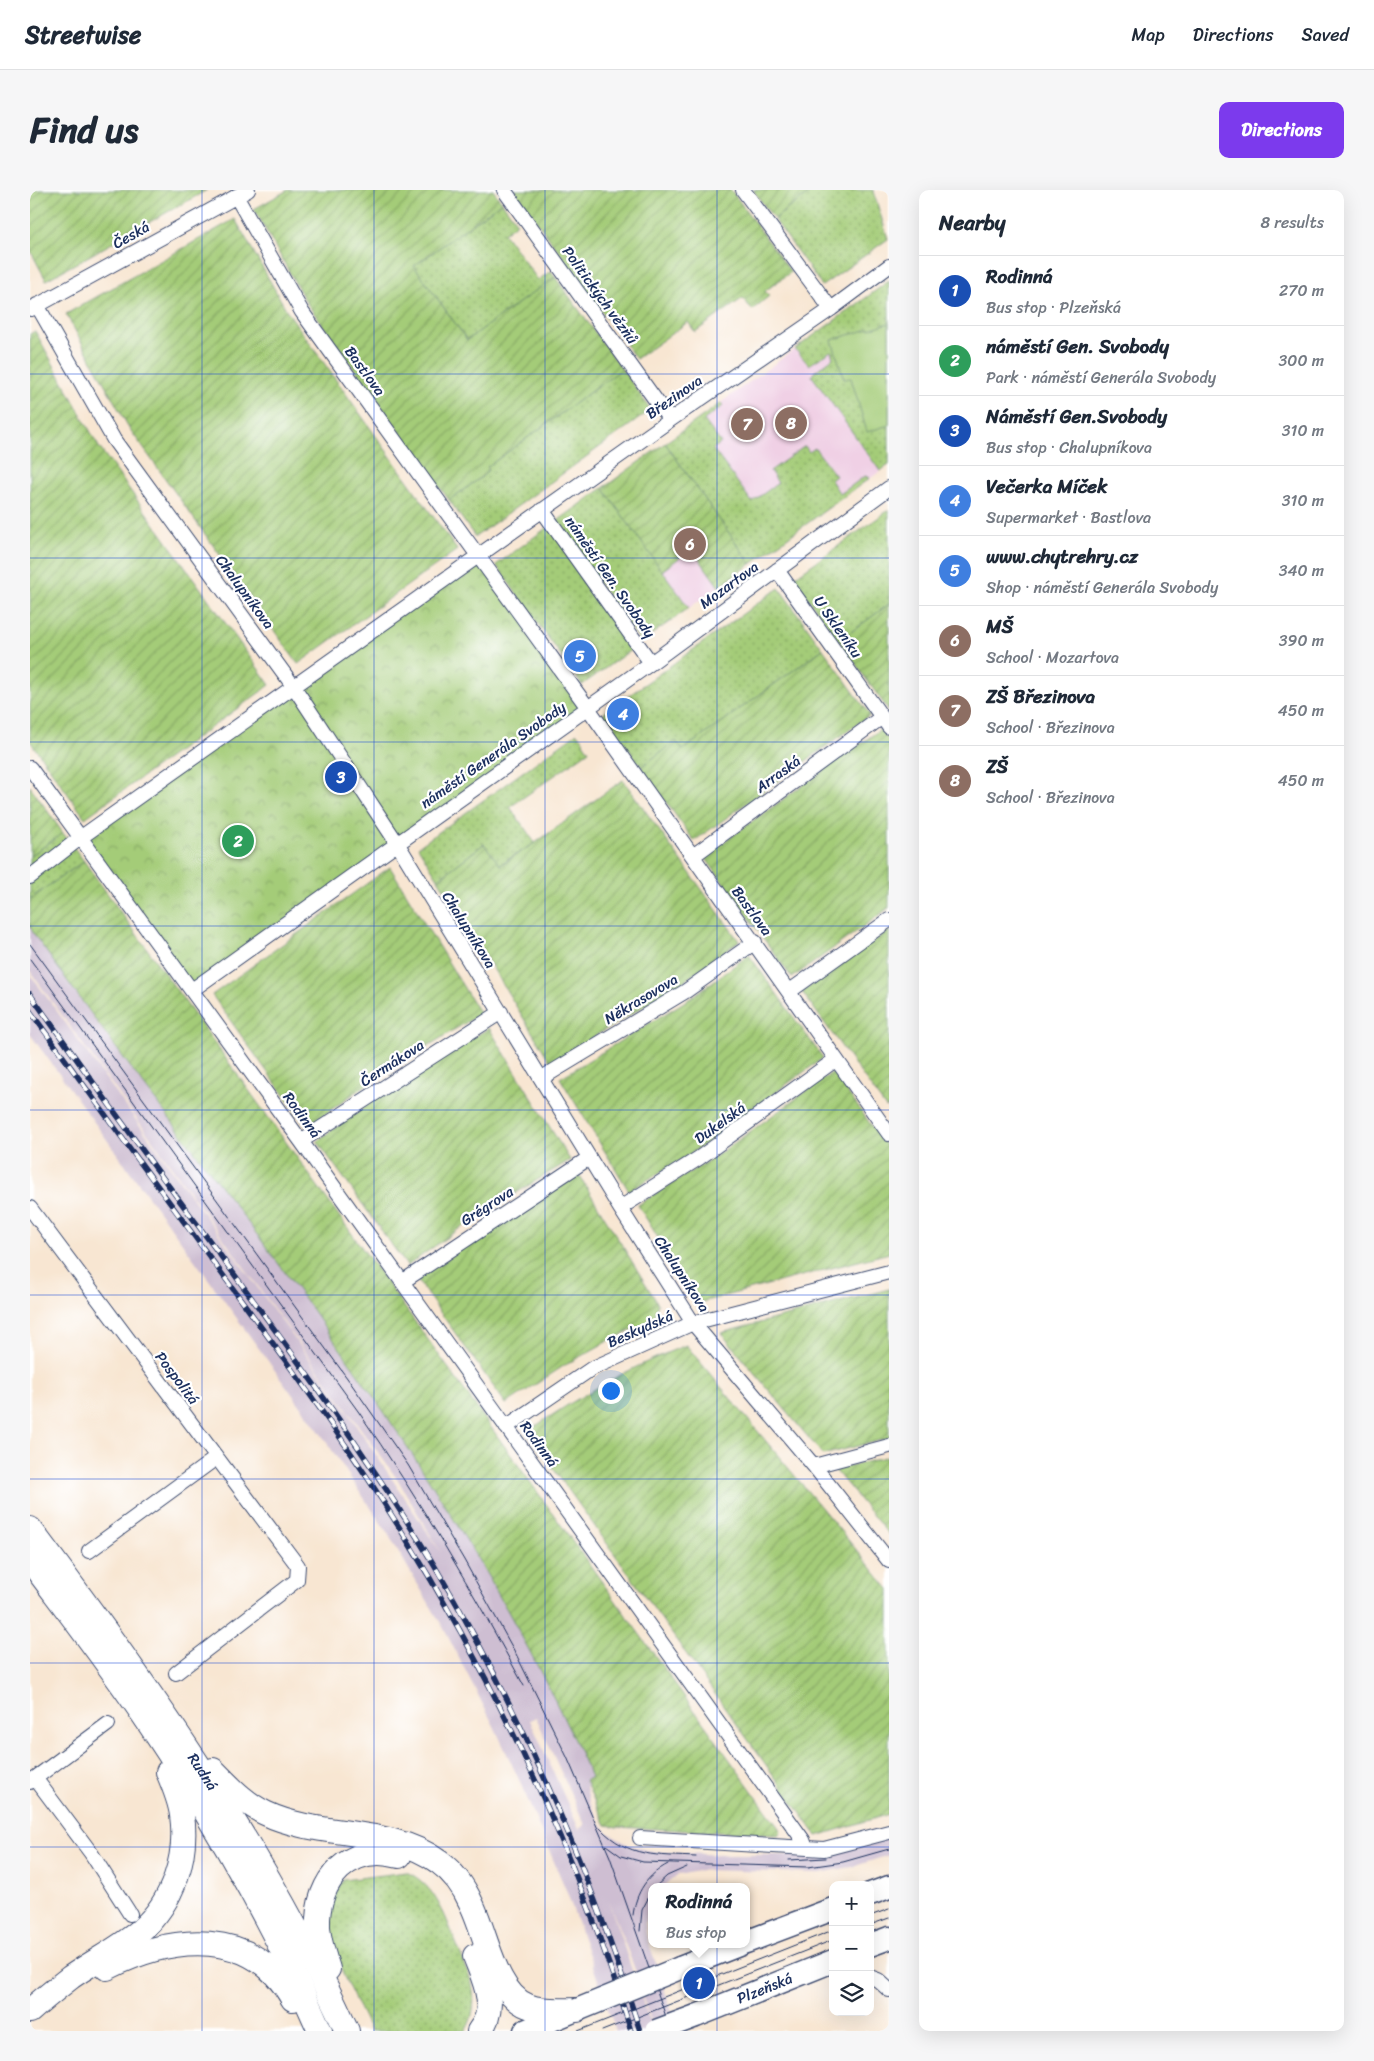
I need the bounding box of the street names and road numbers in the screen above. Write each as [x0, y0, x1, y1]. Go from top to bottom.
street label: Česká [107, 214, 155, 256]
street label: Politických vězňů [555, 240, 645, 350]
street label: Bastlova [338, 340, 392, 402]
street label: Březinova [640, 368, 708, 426]
street label: náměstí Gen. Svobody [558, 510, 662, 644]
street label: Chalupníkova [209, 549, 281, 635]
street label: Mozartova [694, 554, 765, 616]
street label: U Skleníku [807, 590, 869, 664]
street label: náměstí Generála Svobody [415, 695, 572, 815]
street label: Arraská [749, 748, 807, 800]
street label: Bastlova [725, 880, 779, 942]
street label: Chalupníkova [435, 886, 503, 974]
street label: Někrasovova [599, 966, 683, 1031]
street label: Čermákova [355, 1032, 430, 1094]
street label: Rodinná [276, 1086, 328, 1144]
street label: Dukelská [689, 1095, 752, 1151]
street label: Grégrova [455, 1179, 519, 1233]
street label: Chalupníkova [647, 1230, 717, 1318]
street label: Beskydská [603, 1303, 678, 1355]
street label: Pospolitá [148, 1346, 206, 1411]
street label: Rodinná [513, 1415, 565, 1473]
street label: Rudná [181, 1748, 225, 1796]
street label: Plzeňská [733, 1965, 797, 2011]

